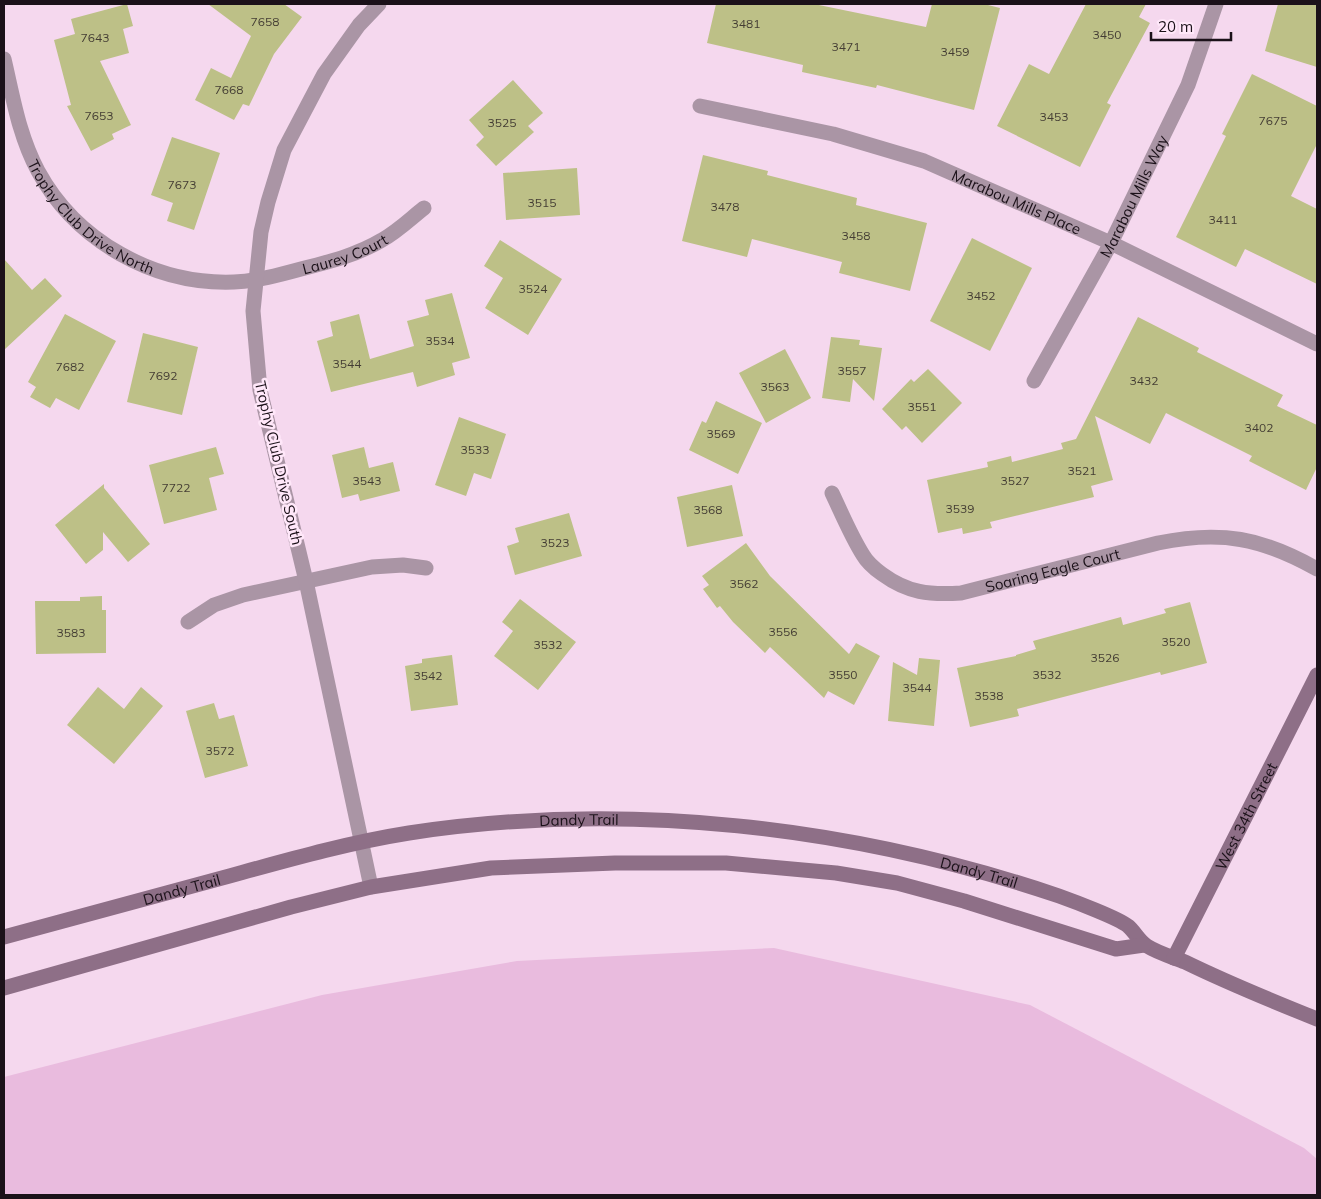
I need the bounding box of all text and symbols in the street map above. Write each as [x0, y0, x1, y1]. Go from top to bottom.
scale bar [1151, 10, 1231, 42]
house number: 7658 [251, 14, 279, 29]
house number: 3481 [732, 16, 760, 31]
text: 20 m [1158, 17, 1193, 36]
house number: 3450 [1093, 27, 1121, 42]
house number: 7643 [81, 30, 109, 45]
house number: 3471 [832, 39, 860, 54]
house number: 3459 [941, 44, 969, 59]
house number: 7668 [215, 82, 243, 97]
house number: 7653 [85, 108, 113, 123]
house number: 3453 [1040, 109, 1068, 124]
house number: 7675 [1259, 113, 1287, 128]
house number: 3525 [488, 115, 516, 130]
street label: Marabou Mills Way [1095, 132, 1172, 261]
street label: Trophy Club Drive North [24, 156, 157, 278]
street label: Marabou Mills Place [949, 165, 1084, 238]
house number: 7673 [168, 177, 196, 192]
house number: 3515 [528, 195, 556, 210]
house number: 3478 [711, 199, 739, 214]
house number: 3411 [1209, 212, 1237, 227]
house number: 3458 [842, 228, 870, 243]
street label: Laurey Court [300, 229, 391, 278]
house number: 3524 [519, 281, 547, 296]
house number: 3452 [967, 288, 995, 303]
house number: 3534 [426, 333, 454, 348]
house number: 3544 [333, 356, 361, 371]
house number: 7682 [56, 359, 84, 374]
house number: 3557 [838, 363, 866, 378]
house number: 7692 [149, 368, 177, 383]
house number: 3432 [1130, 373, 1158, 388]
street label: Trophy Club Drive South [251, 379, 307, 547]
house number: 3563 [761, 379, 789, 394]
house number: 3551 [908, 399, 936, 414]
house number: 3402 [1245, 420, 1273, 435]
house number: 3569 [707, 426, 735, 441]
house number: 3533 [461, 442, 489, 457]
house number: 3521 [1068, 463, 1096, 478]
house number: 3543 [353, 473, 381, 488]
house number: 3527 [1001, 473, 1029, 488]
house number: 7722 [162, 480, 190, 495]
house number: 3539 [946, 501, 974, 516]
house number: 3568 [694, 502, 722, 517]
house number: 3523 [541, 535, 569, 550]
street label: Soaring Eagle Court [983, 544, 1122, 596]
house number: 3562 [730, 576, 758, 591]
house number: 3556 [769, 624, 797, 639]
house number: 3583 [57, 625, 85, 640]
house number: 3520 [1162, 634, 1190, 649]
house number: 3532 [534, 637, 562, 652]
house number: 3526 [1091, 650, 1119, 665]
house number: 3550 [829, 667, 857, 682]
house number: 3532 [1033, 667, 1061, 682]
house number: 3542 [414, 668, 442, 683]
house number: 3544 [903, 680, 931, 695]
house number: 3538 [975, 688, 1003, 703]
house number: 3572 [206, 743, 234, 758]
street label: West 34th Street [1211, 759, 1281, 873]
street label: Dandy Trail [539, 809, 619, 830]
street label: Dandy Trail [939, 852, 1020, 892]
street label: Dandy Trail [141, 869, 222, 909]

